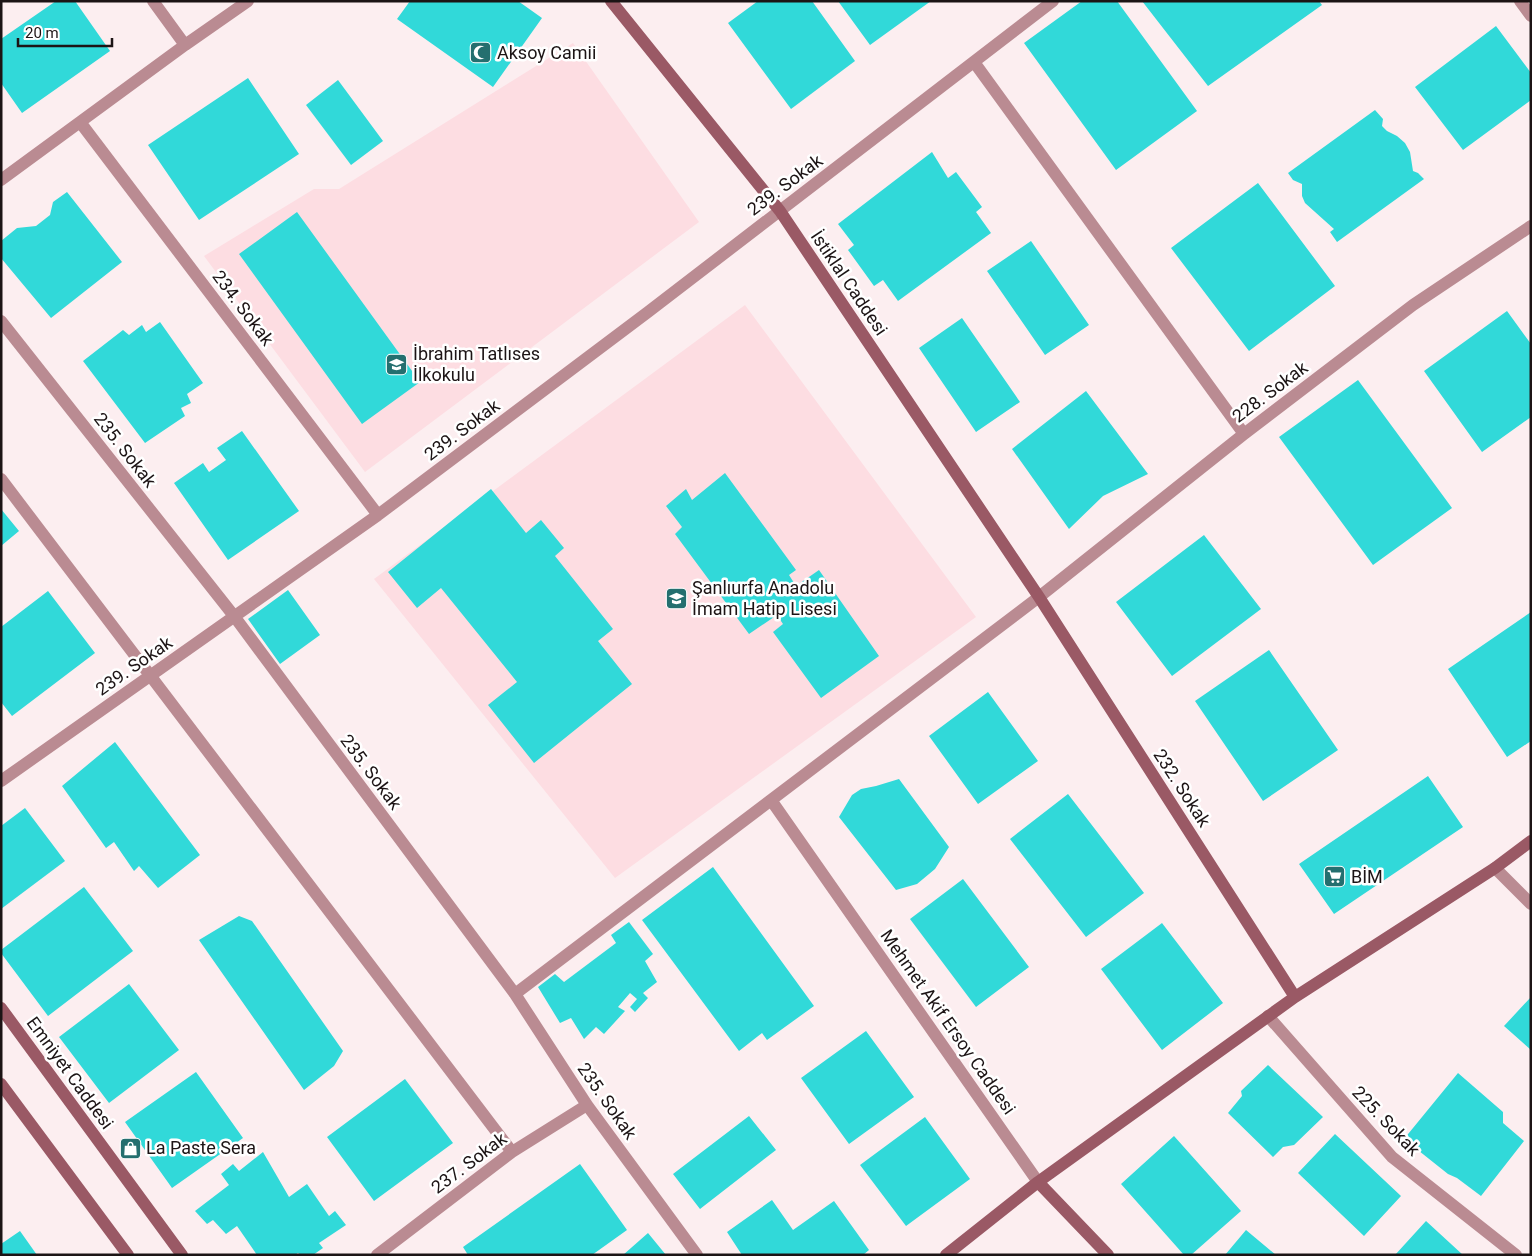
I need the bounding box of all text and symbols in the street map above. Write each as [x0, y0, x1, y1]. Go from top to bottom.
scale bar [18, 15, 111, 47]
text: 20 m [25, 24, 59, 42]
mosque icon: Aksoy Camii [469, 41, 493, 65]
place label: Aksoy Camii [497, 42, 596, 63]
street label: 239. Sokak [743, 149, 827, 220]
street label: İstiklal Caddesi [807, 226, 892, 339]
street label: 234. Sokak [208, 266, 279, 350]
place label: İbrahim Tatlıses İlkokulu [413, 343, 540, 385]
school or university icon: İbrahim Tatlıses İlkokulu [385, 352, 409, 376]
street label: 228. Sokak [1228, 356, 1312, 427]
street label: 239. Sokak [420, 394, 504, 465]
street label: 235. Sokak [90, 408, 161, 492]
place label: Şanlıurfa Anadolu İmam Hatip Lisesi [692, 577, 837, 619]
school or university icon: Şanlıurfa Anadolu İmam Hatip Lisesi [664, 586, 688, 610]
street label: 239. Sokak [91, 631, 177, 700]
street label: 235. Sokak [336, 730, 407, 814]
street label: 232. Sokak [1149, 745, 1216, 831]
supermarket icon: BİM [1323, 865, 1347, 889]
place label: BİM [1351, 866, 1383, 887]
street label: Mehmet Akif Ersoy Caddesi [877, 925, 1020, 1118]
street label: Emniyet Caddesi [23, 1012, 118, 1133]
street label: 235. Sokak [573, 1058, 642, 1144]
street label: 225. Sokak [1348, 1082, 1425, 1160]
street label: 237. Sokak [427, 1127, 511, 1198]
shop icon: La Paste Sera [118, 1136, 142, 1160]
place label: La Paste Sera [146, 1137, 256, 1158]

